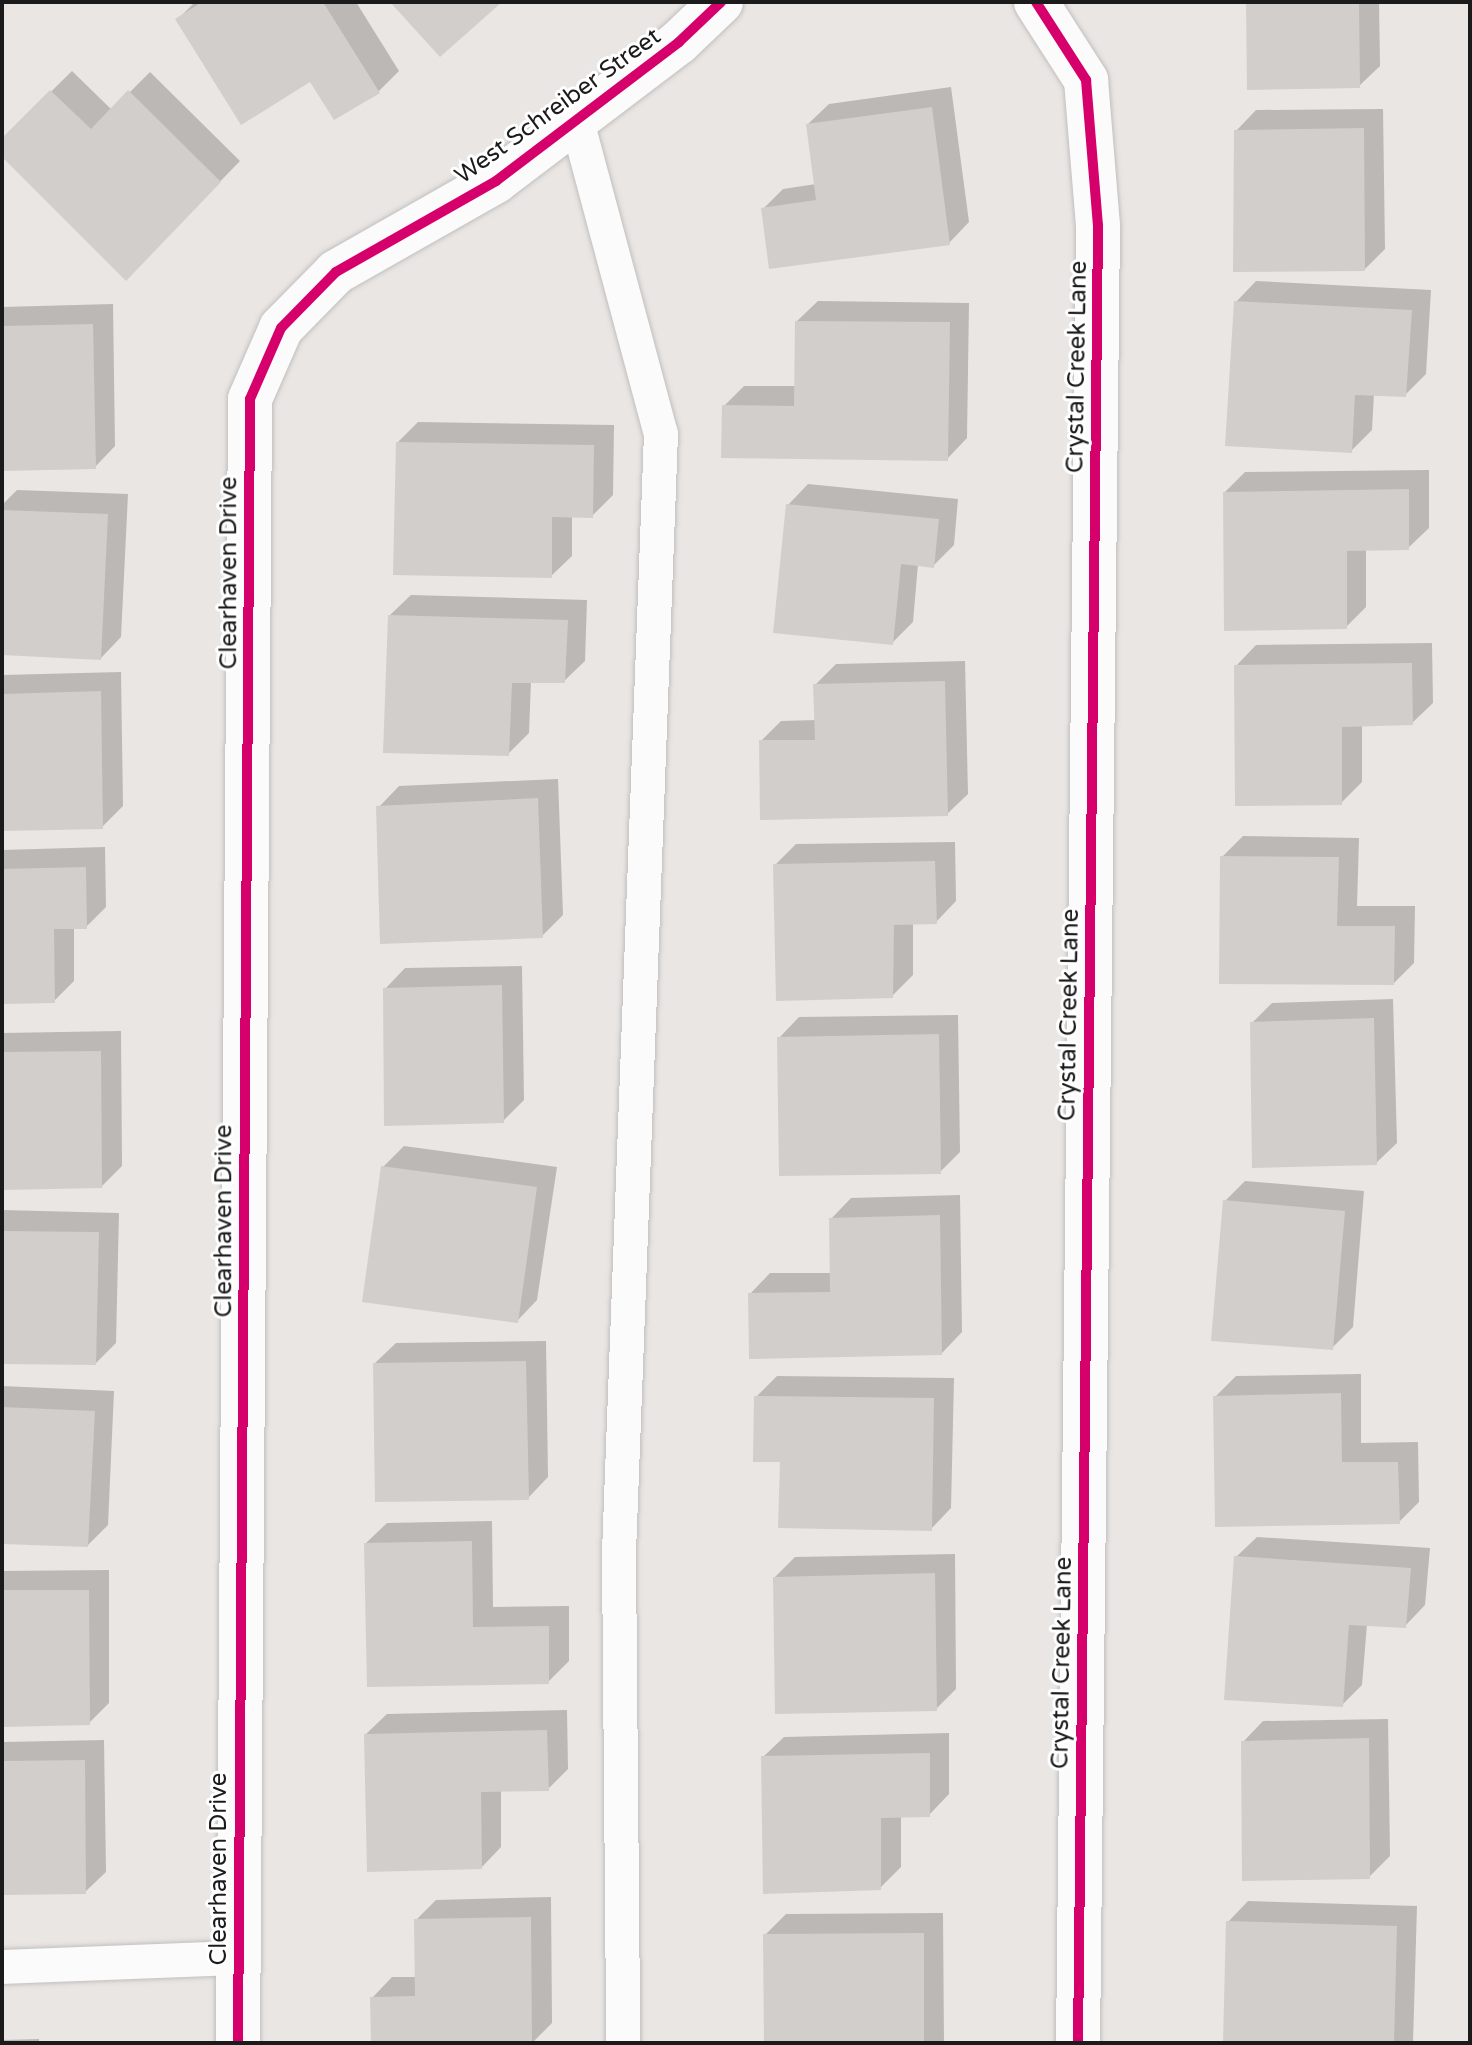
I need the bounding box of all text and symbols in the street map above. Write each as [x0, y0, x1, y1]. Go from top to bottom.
street label: West Schreiber Street [450, 22, 666, 190]
street label: Crystal Creek Lane [1061, 261, 1093, 473]
street label: Clearhaven Drive [215, 477, 243, 669]
street label: Crystal Creek Lane [1053, 909, 1085, 1121]
street label: Clearhaven Drive [210, 1125, 238, 1317]
street label: Crystal Creek Lane [1046, 1557, 1078, 1769]
street label: Clearhaven Drive [205, 1773, 233, 1965]

